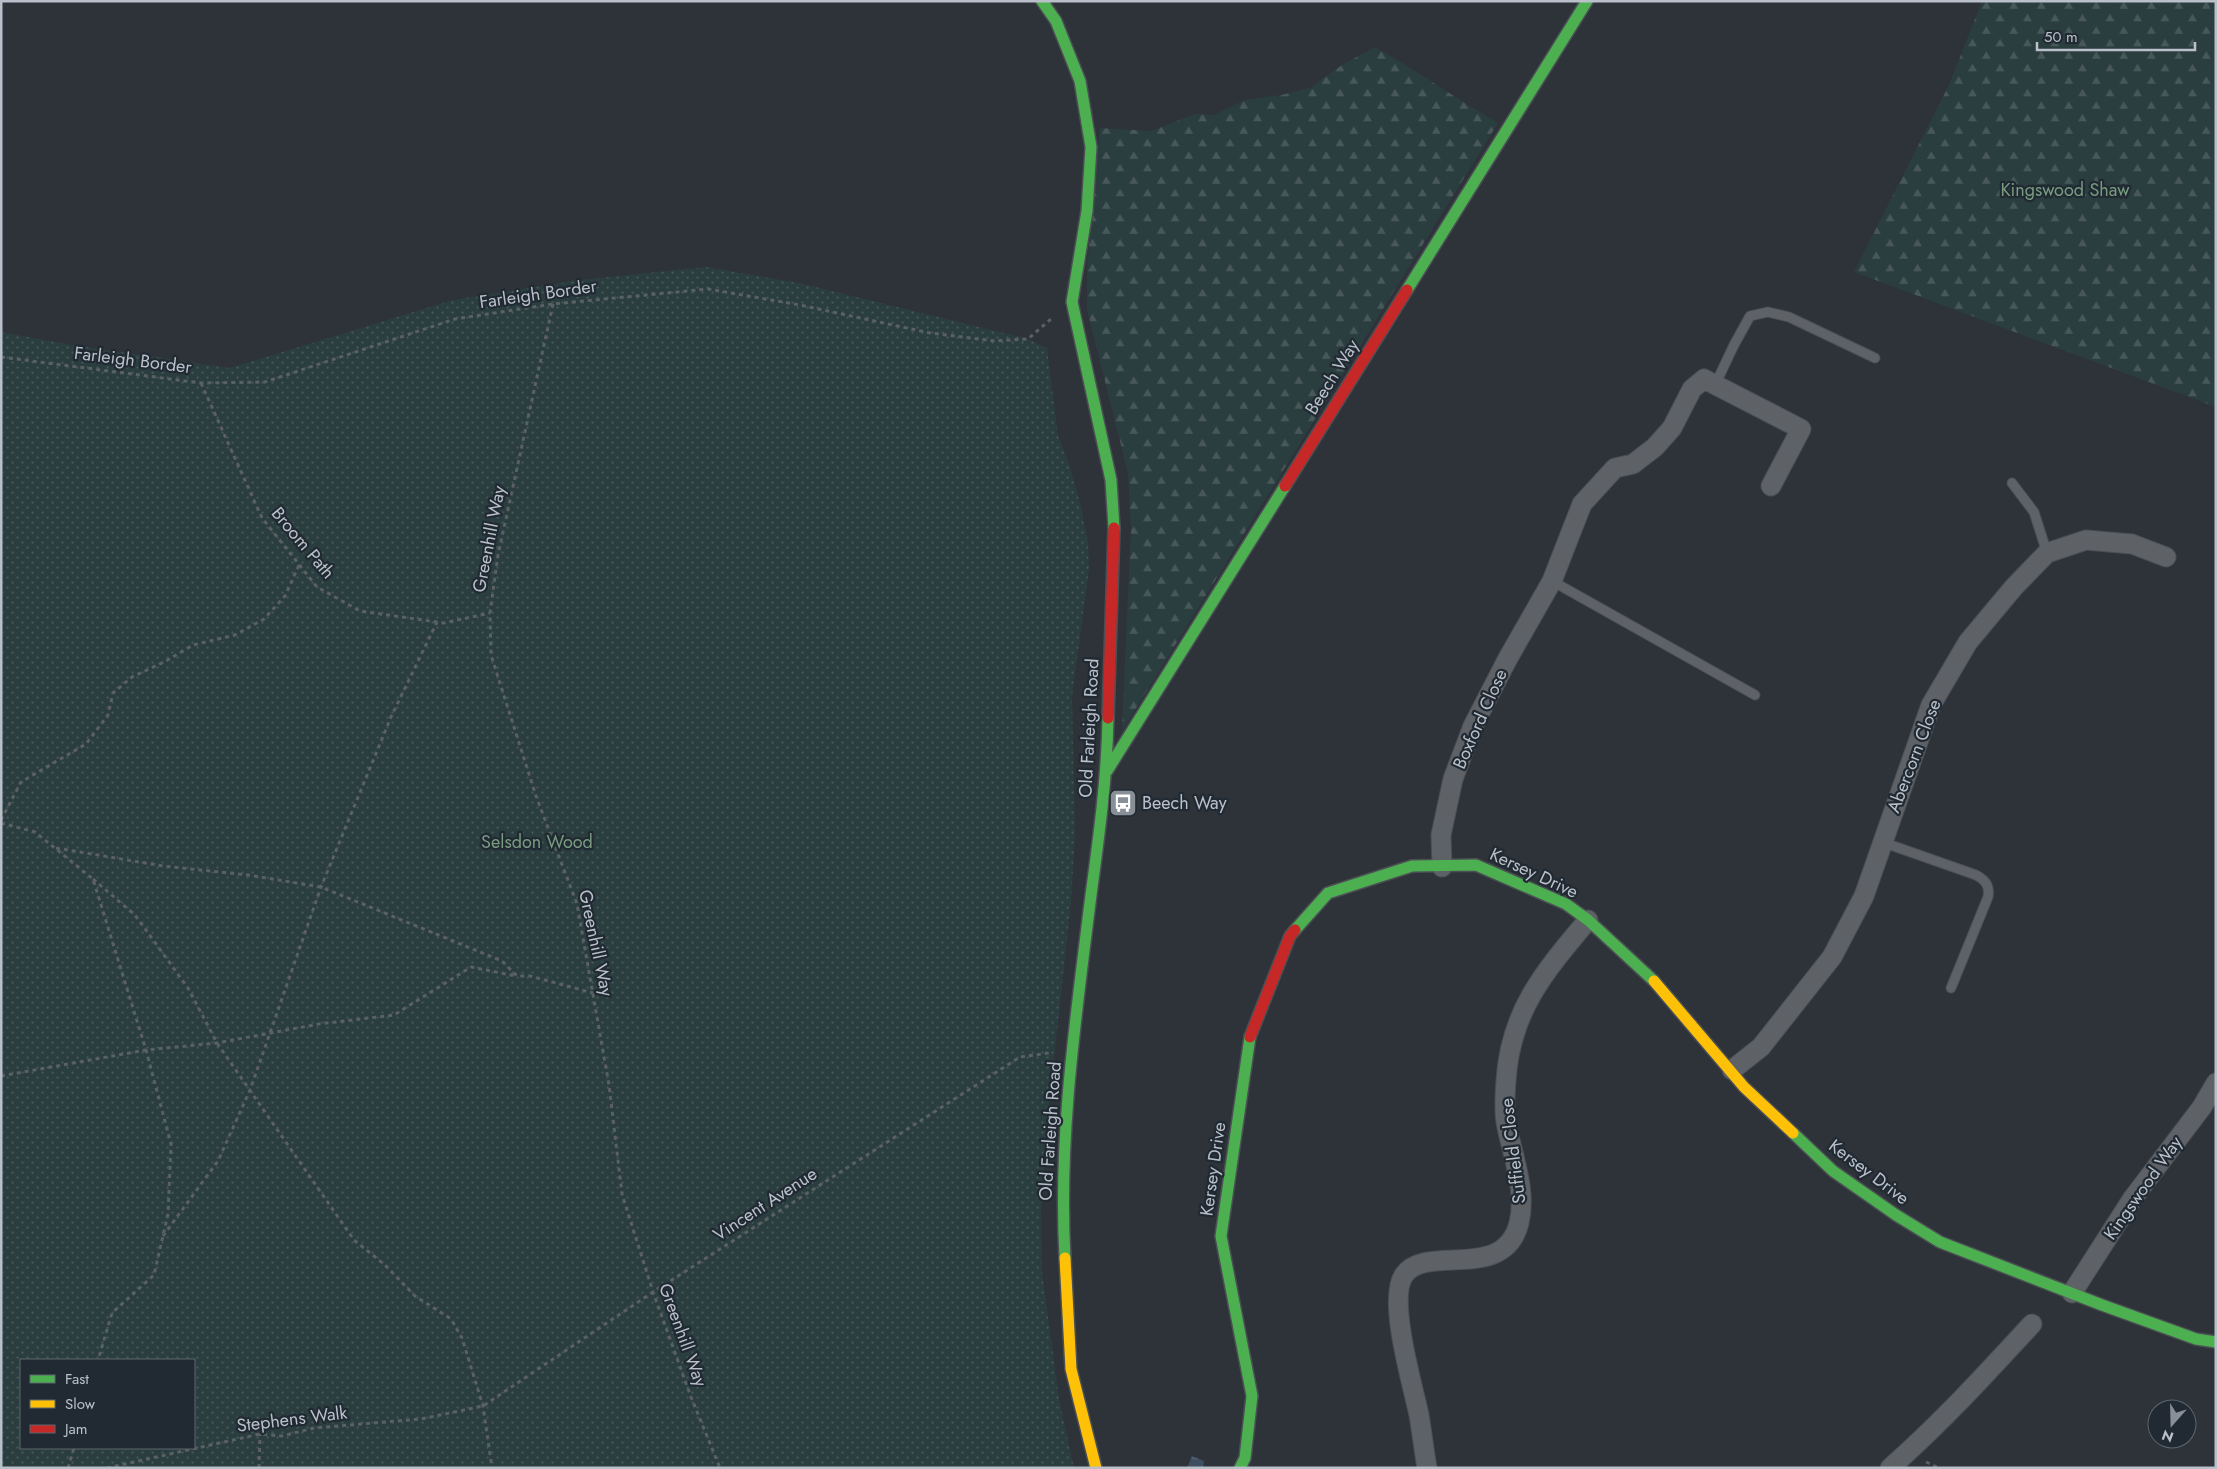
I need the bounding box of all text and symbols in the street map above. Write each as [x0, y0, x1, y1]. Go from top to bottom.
scale bar [2037, 20, 2194, 52]
text: 50 m [2044, 26, 2078, 48]
park label: Kingswood Shaw [2000, 177, 2130, 203]
street label: Farleigh Border [478, 273, 599, 315]
street label: Beech Way [1299, 334, 1365, 420]
street label: Farleigh Border [73, 340, 194, 380]
street label: Greenhill Way [466, 483, 512, 595]
street label: Broom Path [265, 501, 341, 585]
street label: Old Farleigh Road [1072, 658, 1106, 798]
street label: Boxford Close [1446, 665, 1514, 773]
street label: Abercorn Close [1880, 696, 1948, 816]
bus stop icon: Beech Way [1108, 788, 1138, 818]
place label: Beech Way [1142, 790, 1227, 816]
park label: Selsdon Wood [481, 829, 593, 855]
street label: Kersey Drive [1486, 841, 1582, 905]
street label: Greenhill Way [572, 887, 620, 999]
street label: Old Farleigh Road [1032, 1061, 1068, 1201]
street label: Suffield Close [1494, 1097, 1532, 1205]
street label: Kersey Drive [1194, 1120, 1232, 1218]
street label: Kingswood Way [2097, 1131, 2189, 1245]
street label: Kersey Drive [1823, 1133, 1915, 1211]
street label: Vincent Avenue [708, 1161, 822, 1247]
street label: Greenhill Way [652, 1280, 714, 1390]
legend [20, 1359, 195, 1449]
text: Fast [65, 1368, 89, 1390]
text: Slow [65, 1393, 96, 1415]
street label: Stephens Walk [235, 1399, 349, 1439]
north arrow [2147, 1399, 2197, 1449]
text: Jam [63, 1418, 88, 1440]
text: N [2159, 1425, 2176, 1448]

